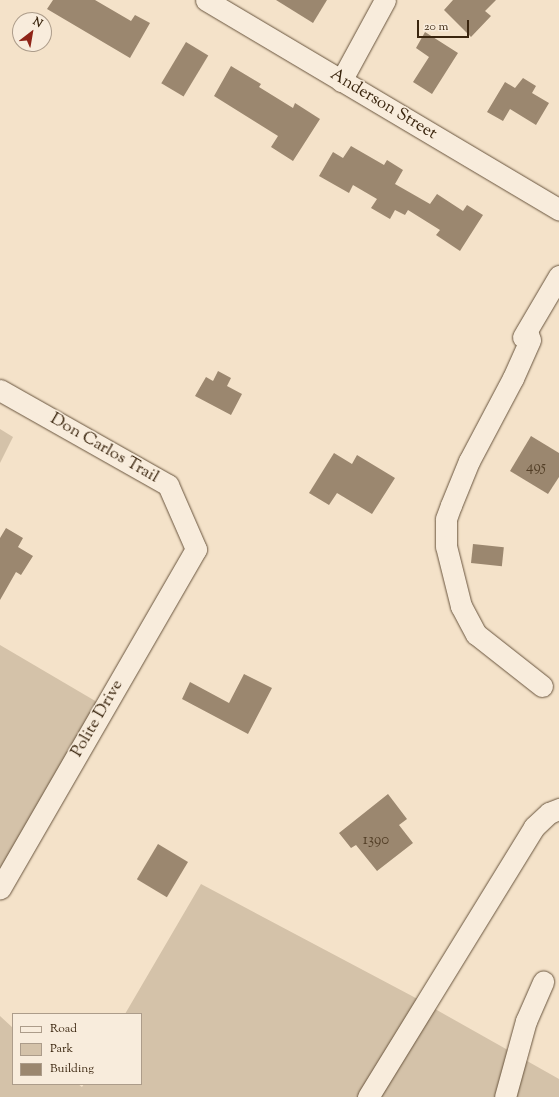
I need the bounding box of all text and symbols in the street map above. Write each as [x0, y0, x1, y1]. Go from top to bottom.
north arrow [12, 12, 52, 52]
scale bar [419, 12, 471, 38]
text: N [30, 13, 46, 32]
text: 20 m [424, 18, 448, 36]
street label: Anderson Street [326, 65, 440, 145]
street label: Don Carlos Trail [46, 410, 162, 488]
house number: 495 [526, 459, 546, 477]
street label: Polite Drive [68, 677, 128, 761]
house number: 1390 [363, 832, 389, 850]
legend [12, 1013, 142, 1085]
text: Road [50, 1020, 77, 1038]
text: Park [50, 1040, 73, 1058]
text: Building [50, 1060, 94, 1078]

